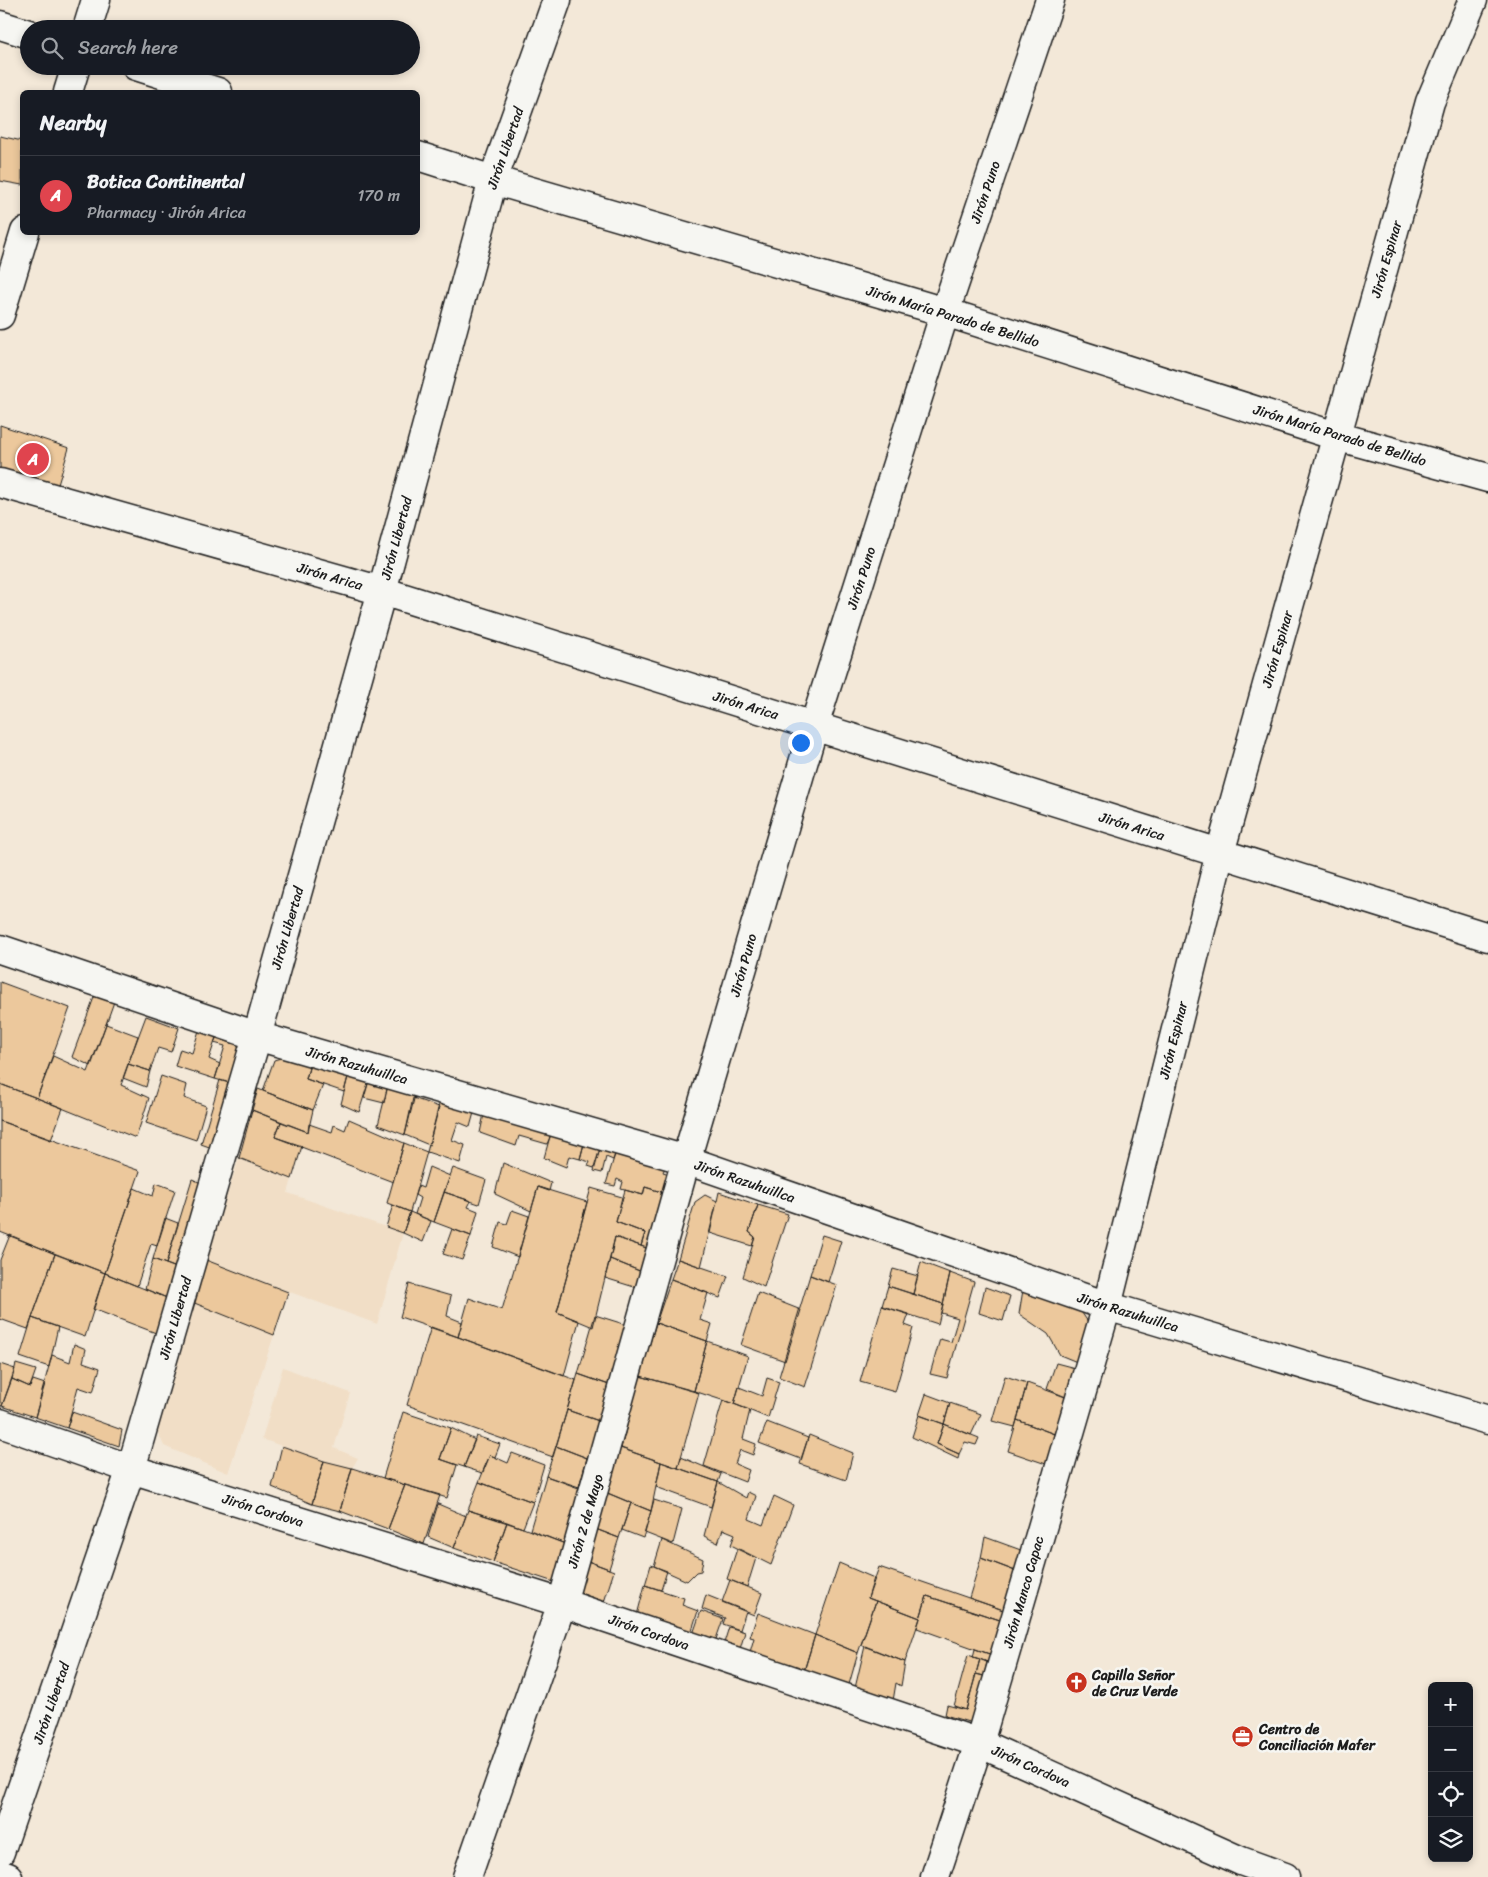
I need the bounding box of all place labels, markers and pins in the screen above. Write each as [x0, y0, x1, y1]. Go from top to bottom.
pin: A [17, 440, 49, 478]
place label: Capilla Señor de Cruz Verde [1091, 1663, 1179, 1704]
church icon: Capilla Señor de Cruz Verde [1064, 1671, 1088, 1695]
place label: Centro de Conciliación Mafer [1258, 1717, 1376, 1758]
office icon: Centro de Conciliación Mafer [1231, 1725, 1255, 1749]

